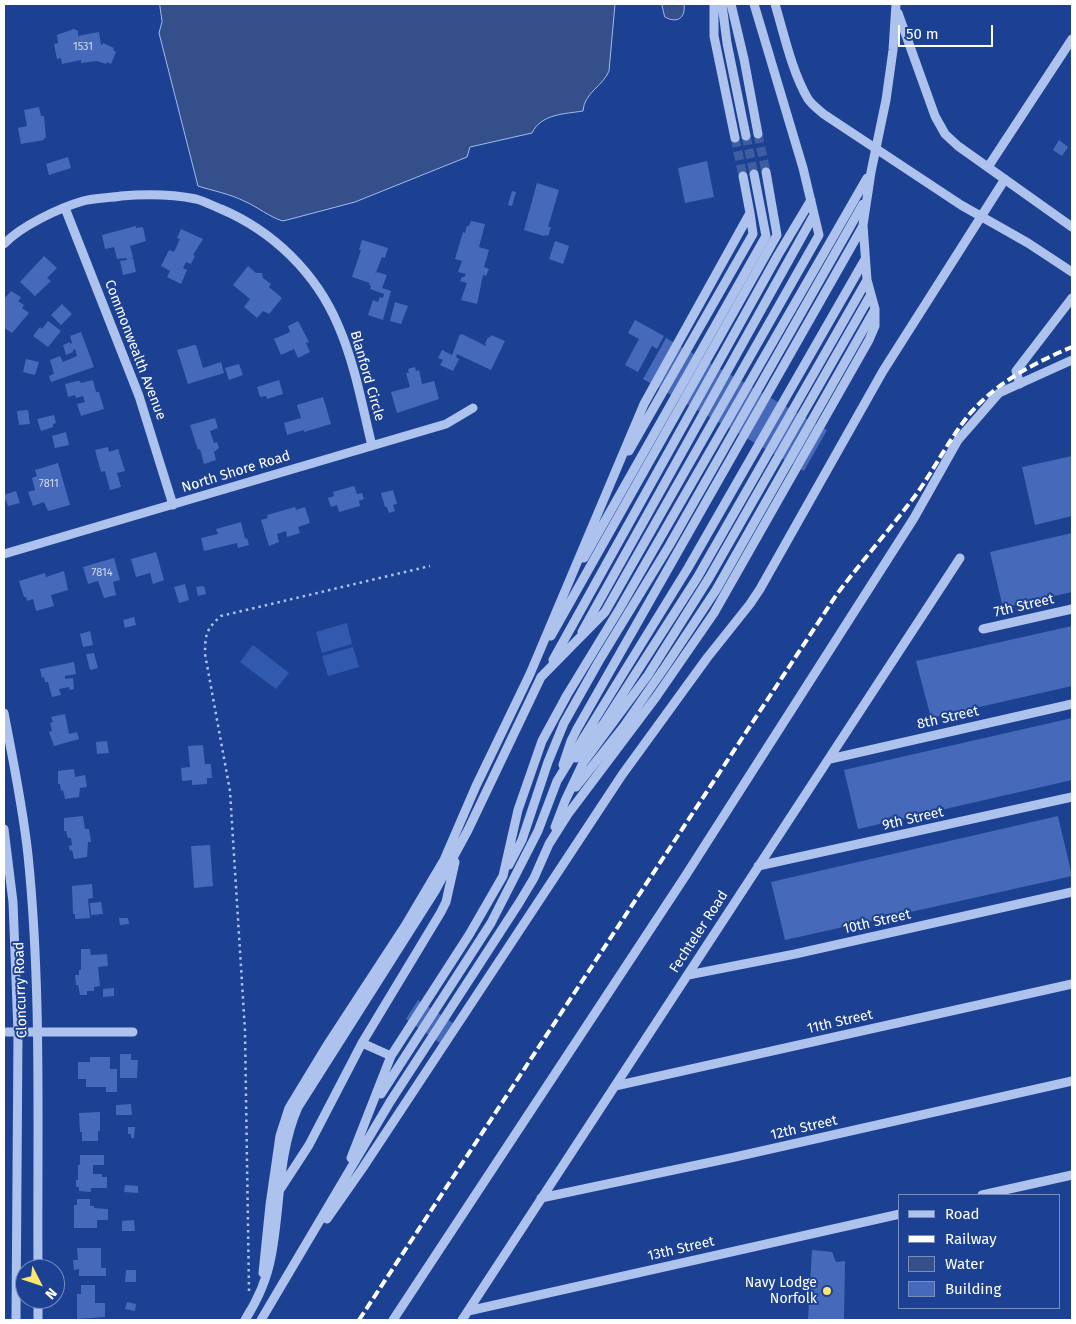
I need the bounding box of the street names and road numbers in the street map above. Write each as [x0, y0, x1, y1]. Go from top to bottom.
street label: Commonwealth Avenue [101, 278, 169, 422]
street label: Blanford Circle [346, 329, 388, 423]
street label: North Shore Road [180, 447, 292, 497]
street label: 7th Street [992, 591, 1056, 621]
street label: 8th Street [916, 703, 980, 733]
street label: 9th Street [881, 804, 945, 834]
street label: Fechteler Road [666, 888, 732, 976]
street label: 10th Street [842, 906, 912, 938]
street label: Cloncurry Road [11, 941, 31, 1039]
street label: 11th Street [806, 1006, 874, 1038]
street label: 12th Street [769, 1112, 839, 1144]
street label: 13th Street [646, 1233, 716, 1265]

